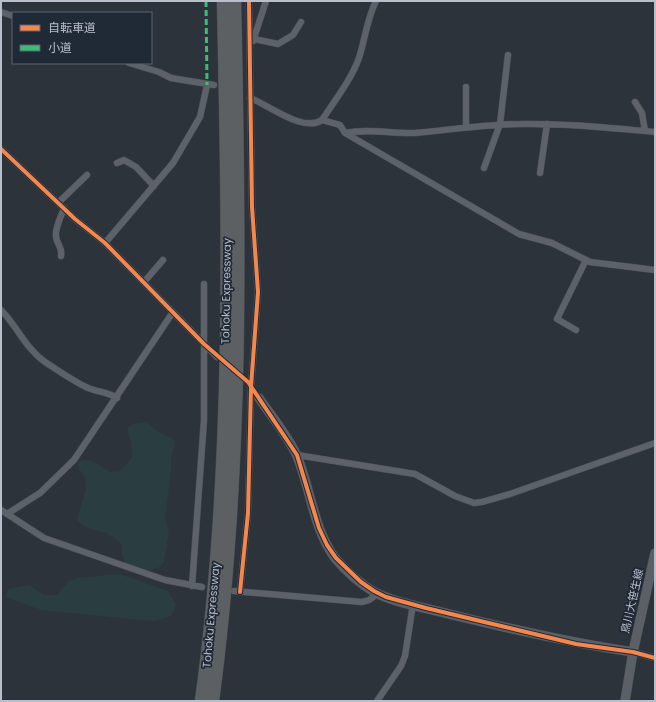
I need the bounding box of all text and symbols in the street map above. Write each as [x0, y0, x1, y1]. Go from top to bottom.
legend [12, 12, 152, 64]
text: 自転車道 [48, 19, 96, 36]
text: 小道 [48, 39, 72, 56]
street label: Tohoku Expressway [217, 237, 235, 344]
street label: Tohoku Expressway [198, 561, 224, 669]
street label: 鳥川大笹生線 [617, 567, 647, 635]

